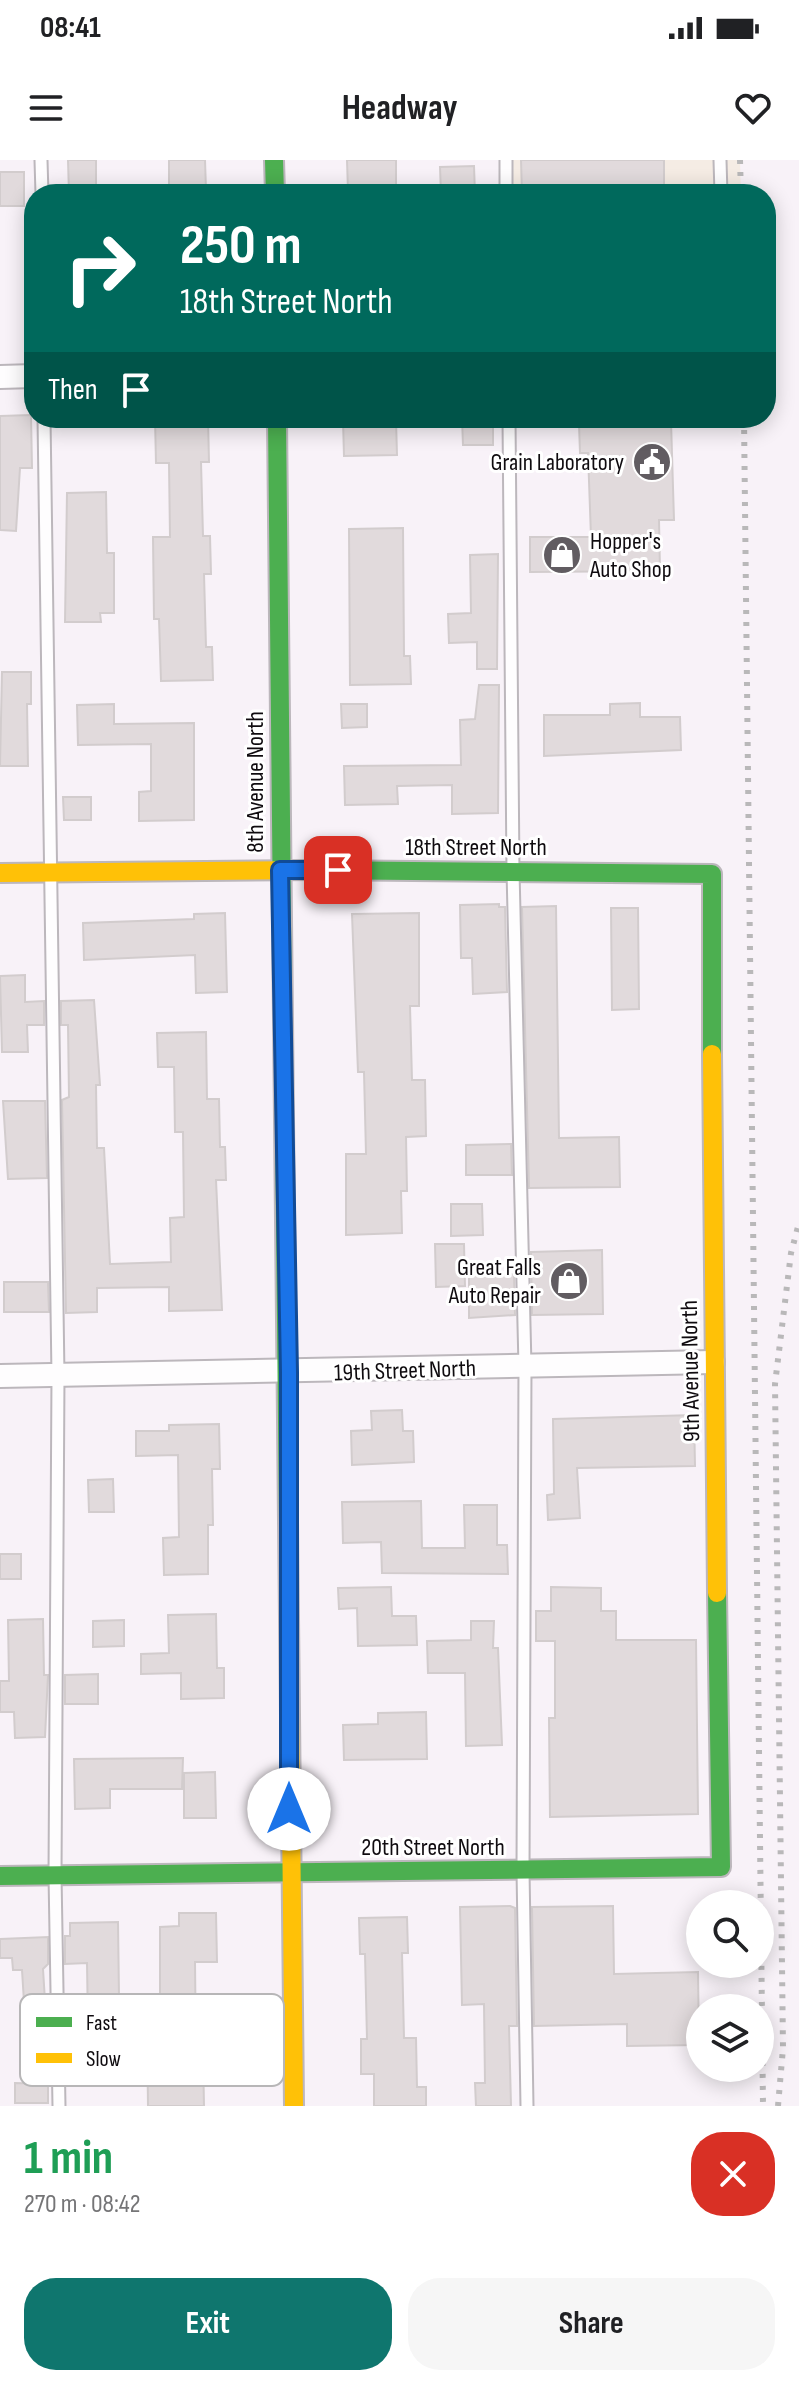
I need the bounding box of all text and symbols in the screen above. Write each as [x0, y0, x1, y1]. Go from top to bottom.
text: 08:41 [40, 10, 101, 46]
icon: menu [24, 86, 68, 130]
icon: heart [731, 86, 775, 130]
text: Headway [342, 87, 457, 130]
text: 250 m [180, 213, 302, 280]
icon: right [48, 216, 152, 320]
text: 18th Street North [180, 281, 393, 324]
icon: arrive [114, 368, 158, 412]
text: Then [48, 372, 98, 408]
public building icon: Grain Laboratory [631, 441, 673, 483]
place label: Grain Laboratory [490, 448, 624, 477]
place label: Hopper's Auto Shop [589, 527, 672, 584]
shop icon: Hopper's Auto Shop [541, 534, 583, 576]
street label: 8th Avenue North [241, 711, 270, 853]
street label: 18th Street North [405, 833, 547, 862]
pin [304, 836, 372, 904]
icon: arrive [316, 848, 360, 892]
place label: Great Falls Auto Repair [448, 1253, 541, 1310]
shop icon: Great Falls Auto Repair [548, 1260, 590, 1302]
street label: 9th Avenue North [675, 1300, 706, 1442]
street label: 19th Street North [334, 1354, 477, 1387]
position arrow [247, 1767, 331, 1851]
street label: 20th Street North [361, 1833, 505, 1862]
map controls [686, 1890, 774, 2082]
button: search [686, 1890, 774, 1978]
legend [20, 1994, 284, 2086]
button: layers [686, 1994, 774, 2082]
text: Fast [86, 2010, 117, 2037]
text: Slow [86, 2046, 121, 2073]
text: 1 min [24, 2130, 113, 2187]
button: close [691, 2132, 775, 2216]
text: 270 m · 08:42 [24, 2189, 141, 2220]
button: Exit [24, 2278, 392, 2370]
button: Share [408, 2278, 775, 2370]

